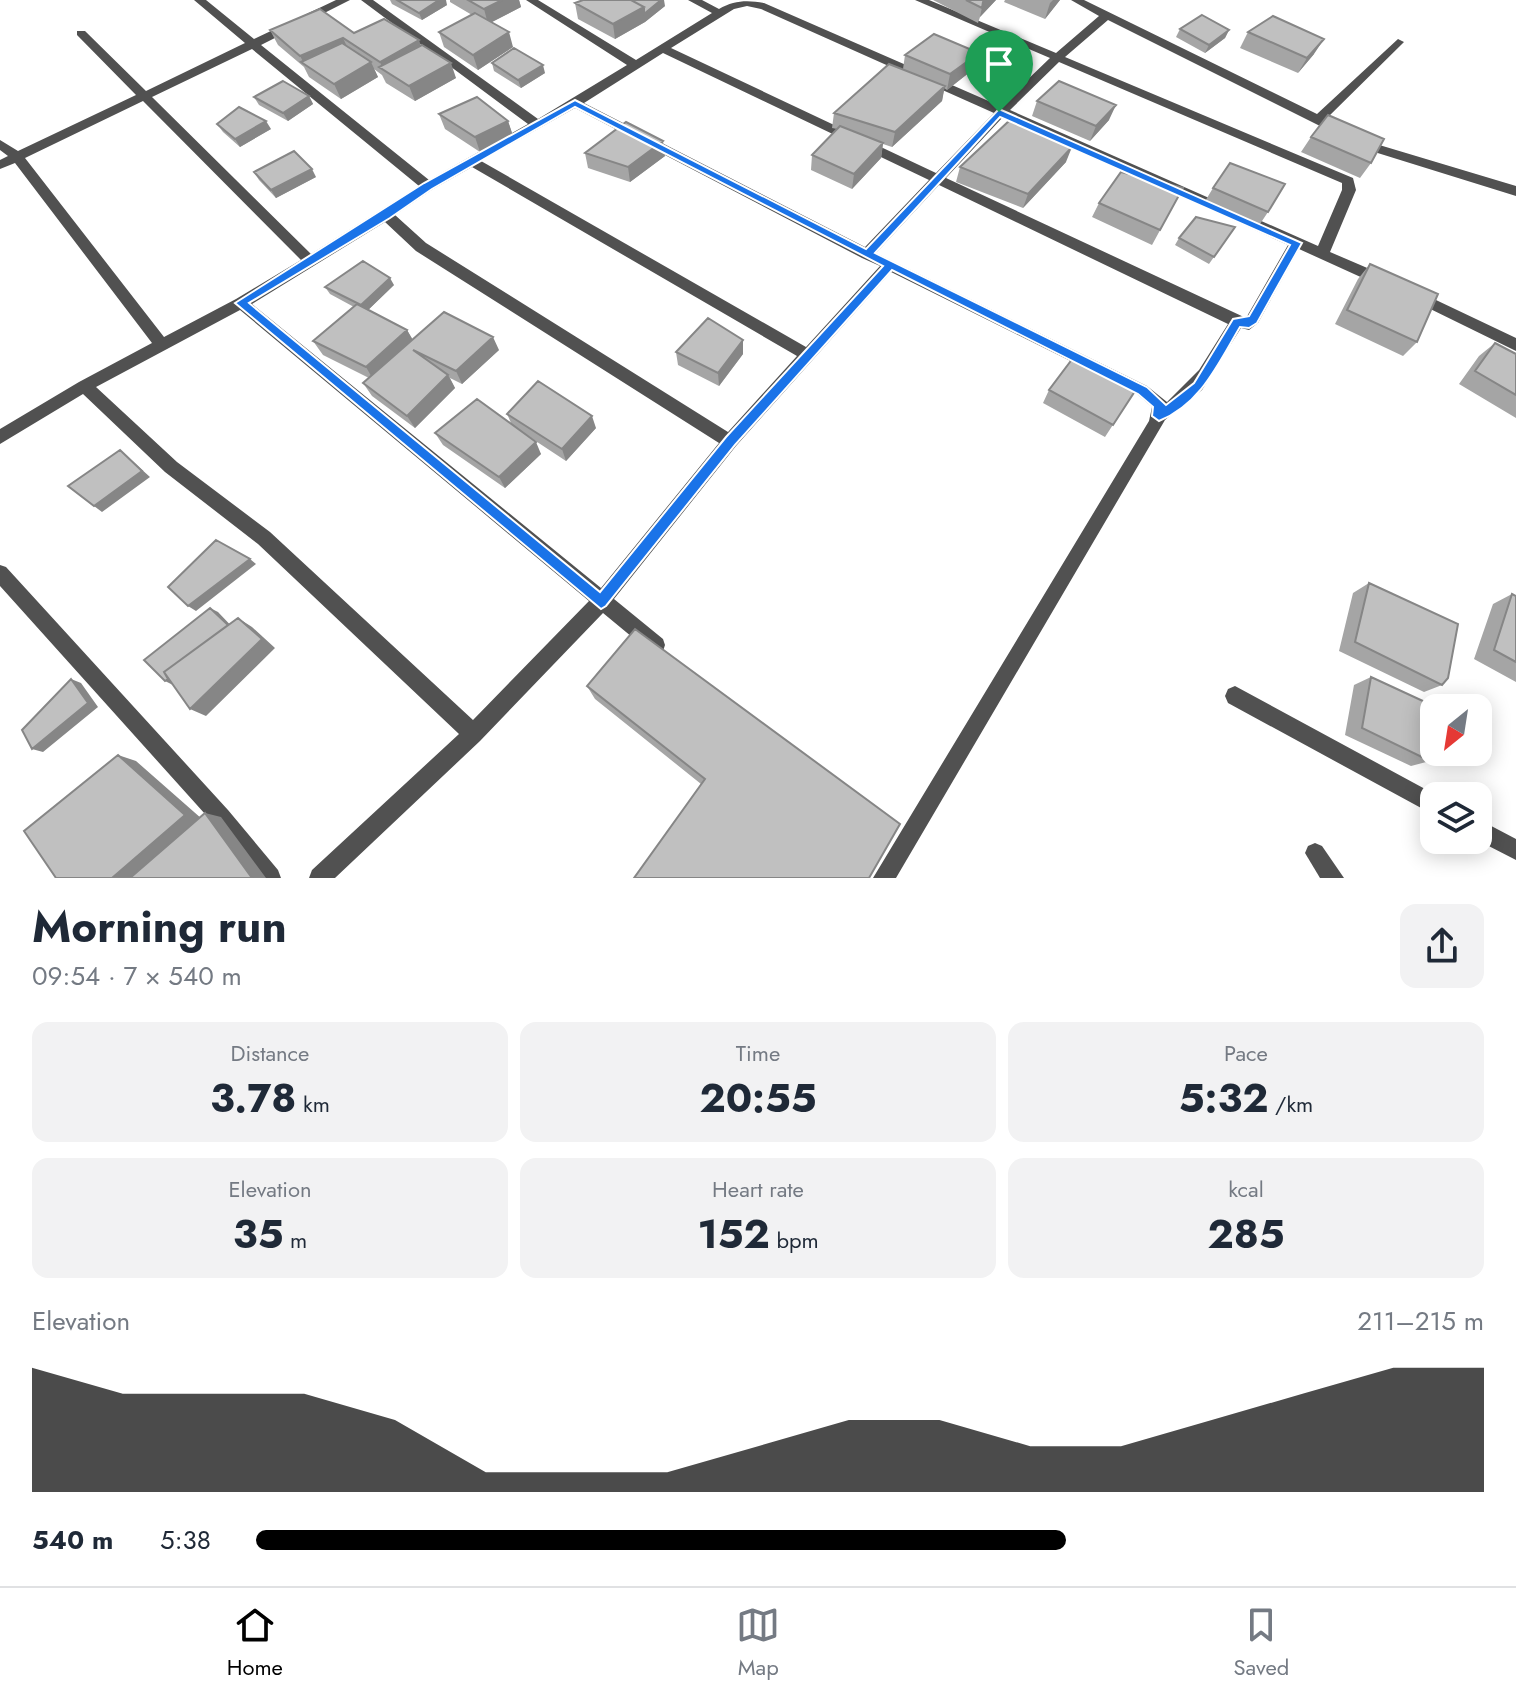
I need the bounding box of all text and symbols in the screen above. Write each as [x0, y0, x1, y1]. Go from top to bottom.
pin [965, 30, 1033, 112]
icon: arrive [977, 42, 1021, 86]
north arrow [1420, 694, 1492, 766]
map controls [1420, 694, 1492, 854]
button: layers [1420, 782, 1492, 854]
text: Morning run [32, 895, 287, 959]
button: share [1400, 904, 1484, 988]
text: 09:54 · 7 × 540 m [32, 957, 242, 995]
text: Distance [231, 1037, 309, 1069]
text: Time [736, 1037, 780, 1069]
text: Pace [1224, 1037, 1268, 1069]
text: 3.78 [210, 1069, 296, 1127]
text: 20:55 [699, 1069, 817, 1127]
text: 5:32 [1179, 1069, 1268, 1127]
text: km [296, 1088, 330, 1120]
text: /km [1268, 1088, 1313, 1120]
text: Elevation [229, 1173, 311, 1205]
text: Heart rate [712, 1173, 804, 1205]
text: kcal [1228, 1173, 1264, 1205]
text: 35 [233, 1205, 283, 1263]
text: 152 [697, 1205, 770, 1263]
text: 285 [1207, 1205, 1285, 1263]
text: m [283, 1224, 307, 1256]
text: bpm [770, 1224, 819, 1256]
text: Elevation [32, 1302, 130, 1340]
text: 211–215 m [1357, 1302, 1484, 1340]
text: 540 m [32, 1521, 113, 1559]
text: 5:38 [160, 1521, 211, 1559]
tab: Home [227, 1603, 283, 1683]
tab: Map [736, 1603, 780, 1683]
tab: Saved [1234, 1603, 1289, 1683]

